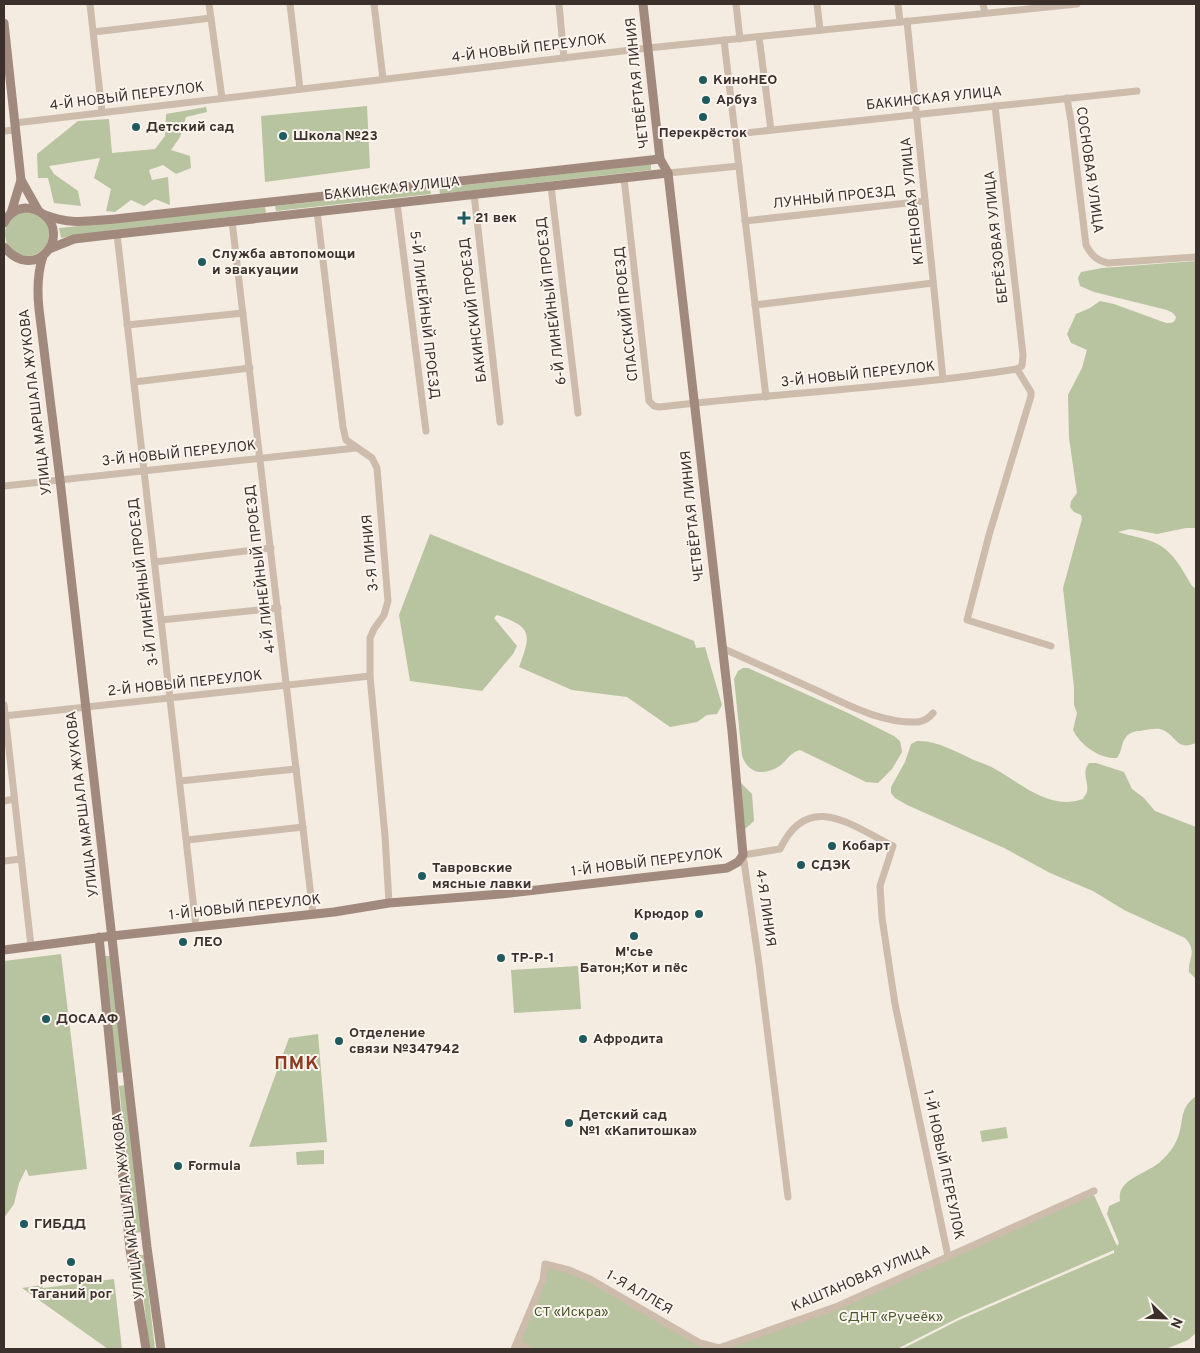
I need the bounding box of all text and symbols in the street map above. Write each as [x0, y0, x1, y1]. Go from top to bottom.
street label: ЧЕТВЁРТАЯ ЛИНИЯ [622, 16, 653, 150]
street label: 4-Й НОВЫЙ ПЕРЕУЛОК [451, 30, 607, 67]
place label: КиноНЕО [713, 72, 777, 89]
marker: КиноНЕО [697, 74, 709, 86]
street label: 4-Й НОВЫЙ ПЕРЕУЛОК [49, 78, 205, 115]
street label: БАКИНСКАЯ УЛИЦА [865, 83, 1003, 115]
place label: Арбуз [716, 92, 757, 109]
marker: Арбуз [700, 94, 712, 106]
street label: СОСНОВАЯ УЛИЦА [1072, 106, 1106, 234]
marker: Перекрёсток [697, 111, 709, 123]
place label: Детский сад [146, 119, 234, 136]
marker: Детский сад [130, 121, 142, 133]
place label: Перекрёсток [659, 125, 747, 142]
place label: Школа №23 [293, 128, 378, 145]
marker: Школа №23 [277, 130, 289, 142]
street label: КЛЕНОВАЯ УЛИЦА [898, 136, 928, 266]
street label: БЕРЁЗОВАЯ УЛИЦА [981, 170, 1012, 304]
street label: БАКИНСКАЯ УЛИЦА [323, 173, 461, 205]
street label: ЛУННЫЙ ПРОЕЗД [772, 182, 896, 213]
place label: 21 век [475, 210, 517, 227]
marker: 21 век [457, 211, 471, 225]
street label: 6-Й ЛИНЕЙНЫЙ ПРОЕЗД [532, 216, 571, 386]
street label: 5-Й ЛИНЕЙНЫЙ ПРОЕЗД [405, 230, 444, 400]
street label: БАКИНСКИЙ ПРОЕЗД [456, 237, 491, 384]
place label: Служба автопомощи и эвакуации [212, 246, 355, 279]
street label: СПАССКИЙ ПРОЕЗД [610, 246, 643, 382]
marker: Служба автопомощи и эвакуации [196, 256, 208, 268]
street label: УЛИЦА МАРШАЛА ЖУКОВА [16, 308, 56, 496]
street label: 3-Й НОВЫЙ ПЕРЕУЛОК [780, 357, 936, 392]
street label: 3-Й НОВЫЙ ПЕРЕУЛОК [101, 436, 257, 471]
street label: ЧЕТВЁРТАЯ ЛИНИЯ [677, 449, 708, 583]
street label: 4-Й ЛИНЕЙНЫЙ ПРОЕЗД [241, 484, 280, 654]
street label: 3-Й ЛИНЕЙНЫЙ ПРОЕЗД [124, 497, 163, 667]
street label: 3-Я ЛИНИЯ [359, 514, 383, 592]
street label: 2-Й НОВЫЙ ПЕРЕУЛОК [107, 666, 263, 701]
street label: УЛИЦА МАРШАЛА ЖУКОВА [63, 710, 103, 898]
place label: Кобарт [842, 838, 890, 855]
marker: Кобарт [826, 840, 838, 852]
street label: 1-Й НОВЫЙ ПЕРЕУЛОК [570, 844, 724, 881]
place label: СДЭК [811, 857, 851, 874]
marker: СДЭК [795, 859, 807, 871]
place label: Тавровские мясные лавки [432, 860, 531, 893]
street label: 4-Я ЛИНИЯ [751, 868, 779, 948]
marker: Тавровские мясные лавки [416, 870, 428, 882]
street label: 1-Й НОВЫЙ ПЕРЕУЛОК [168, 891, 322, 924]
place label: Крюдор [634, 906, 689, 923]
marker: Крюдор [693, 908, 705, 920]
marker: М'сье Батон;Кот и пёс [628, 930, 640, 942]
place label: ЛЕО [193, 934, 223, 951]
marker: ЛЕО [177, 936, 189, 948]
place label: М'сье Батон;Кот и пёс [580, 944, 688, 977]
place label: ТР-Р-1 [511, 950, 554, 967]
marker: ТР-Р-1 [495, 952, 507, 964]
place label: ДОСААФ [56, 1011, 118, 1028]
marker: ДОСААФ [40, 1013, 52, 1025]
place label: Отделение связи №347942 [349, 1025, 460, 1058]
place label: Афродита [593, 1031, 663, 1048]
marker: Афродита [577, 1033, 589, 1045]
marker: Отделение связи №347942 [333, 1035, 345, 1047]
district label: ПМК [274, 1052, 320, 1076]
street label: 1-Й НОВЫЙ ПЕРЕУЛОК [919, 1088, 968, 1241]
place label: Детский сад №1 «Капитошка» [579, 1107, 697, 1140]
street label: УЛИЦА МАРШАЛА ЖУКОВА [109, 1112, 149, 1300]
marker: Детский сад №1 «Капитошка» [563, 1117, 575, 1129]
place label: Formula [188, 1158, 241, 1175]
marker: Formula [172, 1160, 184, 1172]
place label: ГИБДД [34, 1216, 86, 1233]
marker: ГИБДД [18, 1218, 30, 1230]
street label: КАШТАНОВАЯ УЛИЦА [789, 1242, 933, 1316]
marker: ресторан Таганий рог [65, 1256, 77, 1268]
street label: 1-Я АЛЛЕЯ [603, 1267, 675, 1319]
place label: ресторан Таганий рог [30, 1270, 113, 1303]
north arrow [1140, 1293, 1190, 1343]
park label: СТ «Искра» [534, 1304, 608, 1321]
park label: СДНТ «Ручеёк» [839, 1309, 943, 1326]
text: N [1166, 1315, 1185, 1330]

